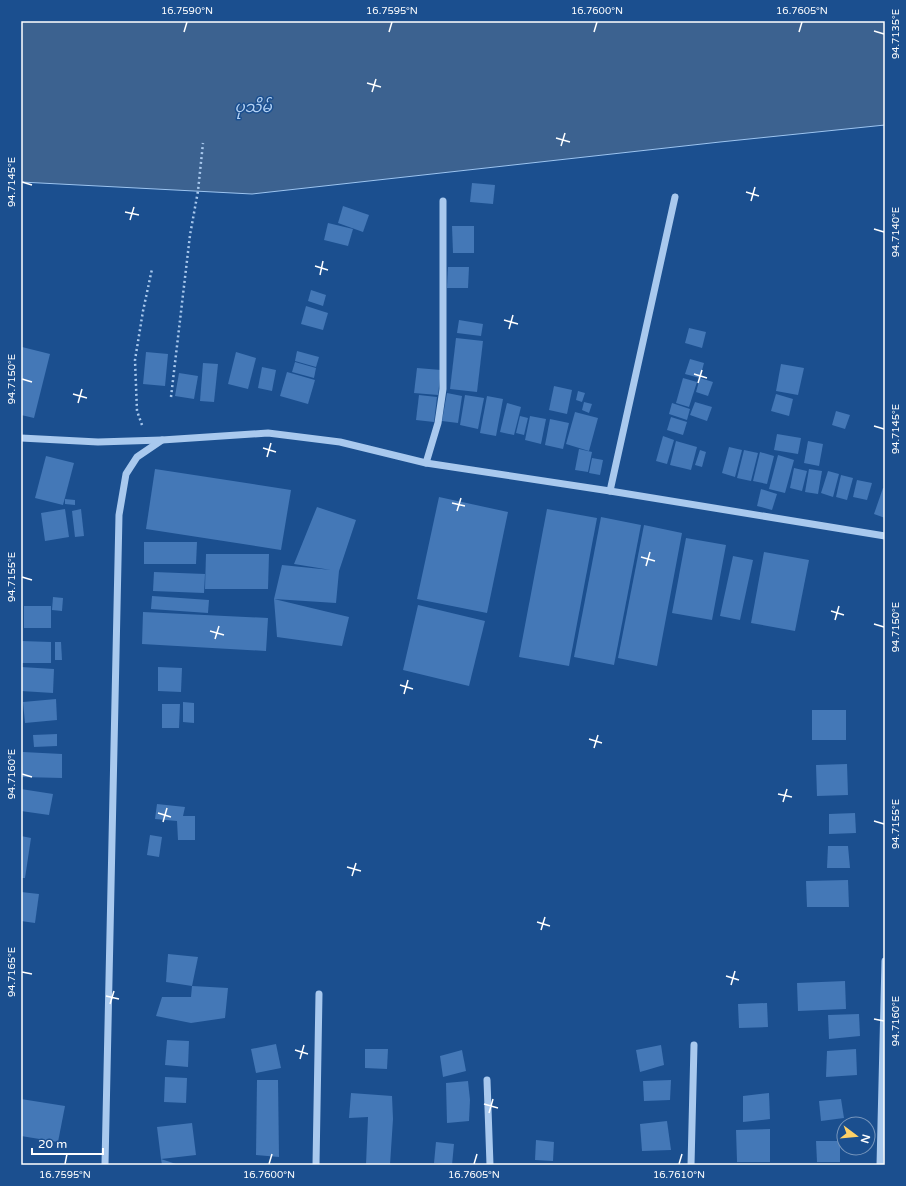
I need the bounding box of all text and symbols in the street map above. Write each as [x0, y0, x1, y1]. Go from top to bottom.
text: 16.7590°N [161, 5, 213, 17]
text: 16.7595°N [366, 5, 418, 17]
text: 16.7600°N [571, 5, 623, 17]
text: 16.7605°N [776, 5, 828, 17]
text: 94.7135°E [890, 9, 902, 59]
water label: ပုသိမ် [234, 96, 273, 119]
text: 94.7145°E [6, 157, 18, 207]
text: 94.7140°E [890, 207, 902, 257]
text: 94.7150°E [6, 354, 18, 404]
text: 94.7145°E [890, 404, 902, 454]
text: 94.7155°E [6, 552, 18, 602]
text: 94.7150°E [890, 602, 902, 652]
text: 94.7160°E [6, 749, 18, 799]
text: 94.7155°E [890, 799, 902, 849]
text: 94.7165°E [6, 947, 18, 997]
text: 94.7160°E [890, 996, 902, 1046]
north arrow [836, 1116, 876, 1156]
scale bar [32, 1130, 103, 1156]
text: N [858, 1133, 873, 1145]
text: 20 m [38, 1137, 67, 1151]
text: 16.7595°N [39, 1169, 91, 1181]
text: 16.7600°N [243, 1169, 295, 1181]
text: 16.7605°N [448, 1169, 500, 1181]
text: 16.7610°N [653, 1169, 705, 1181]

